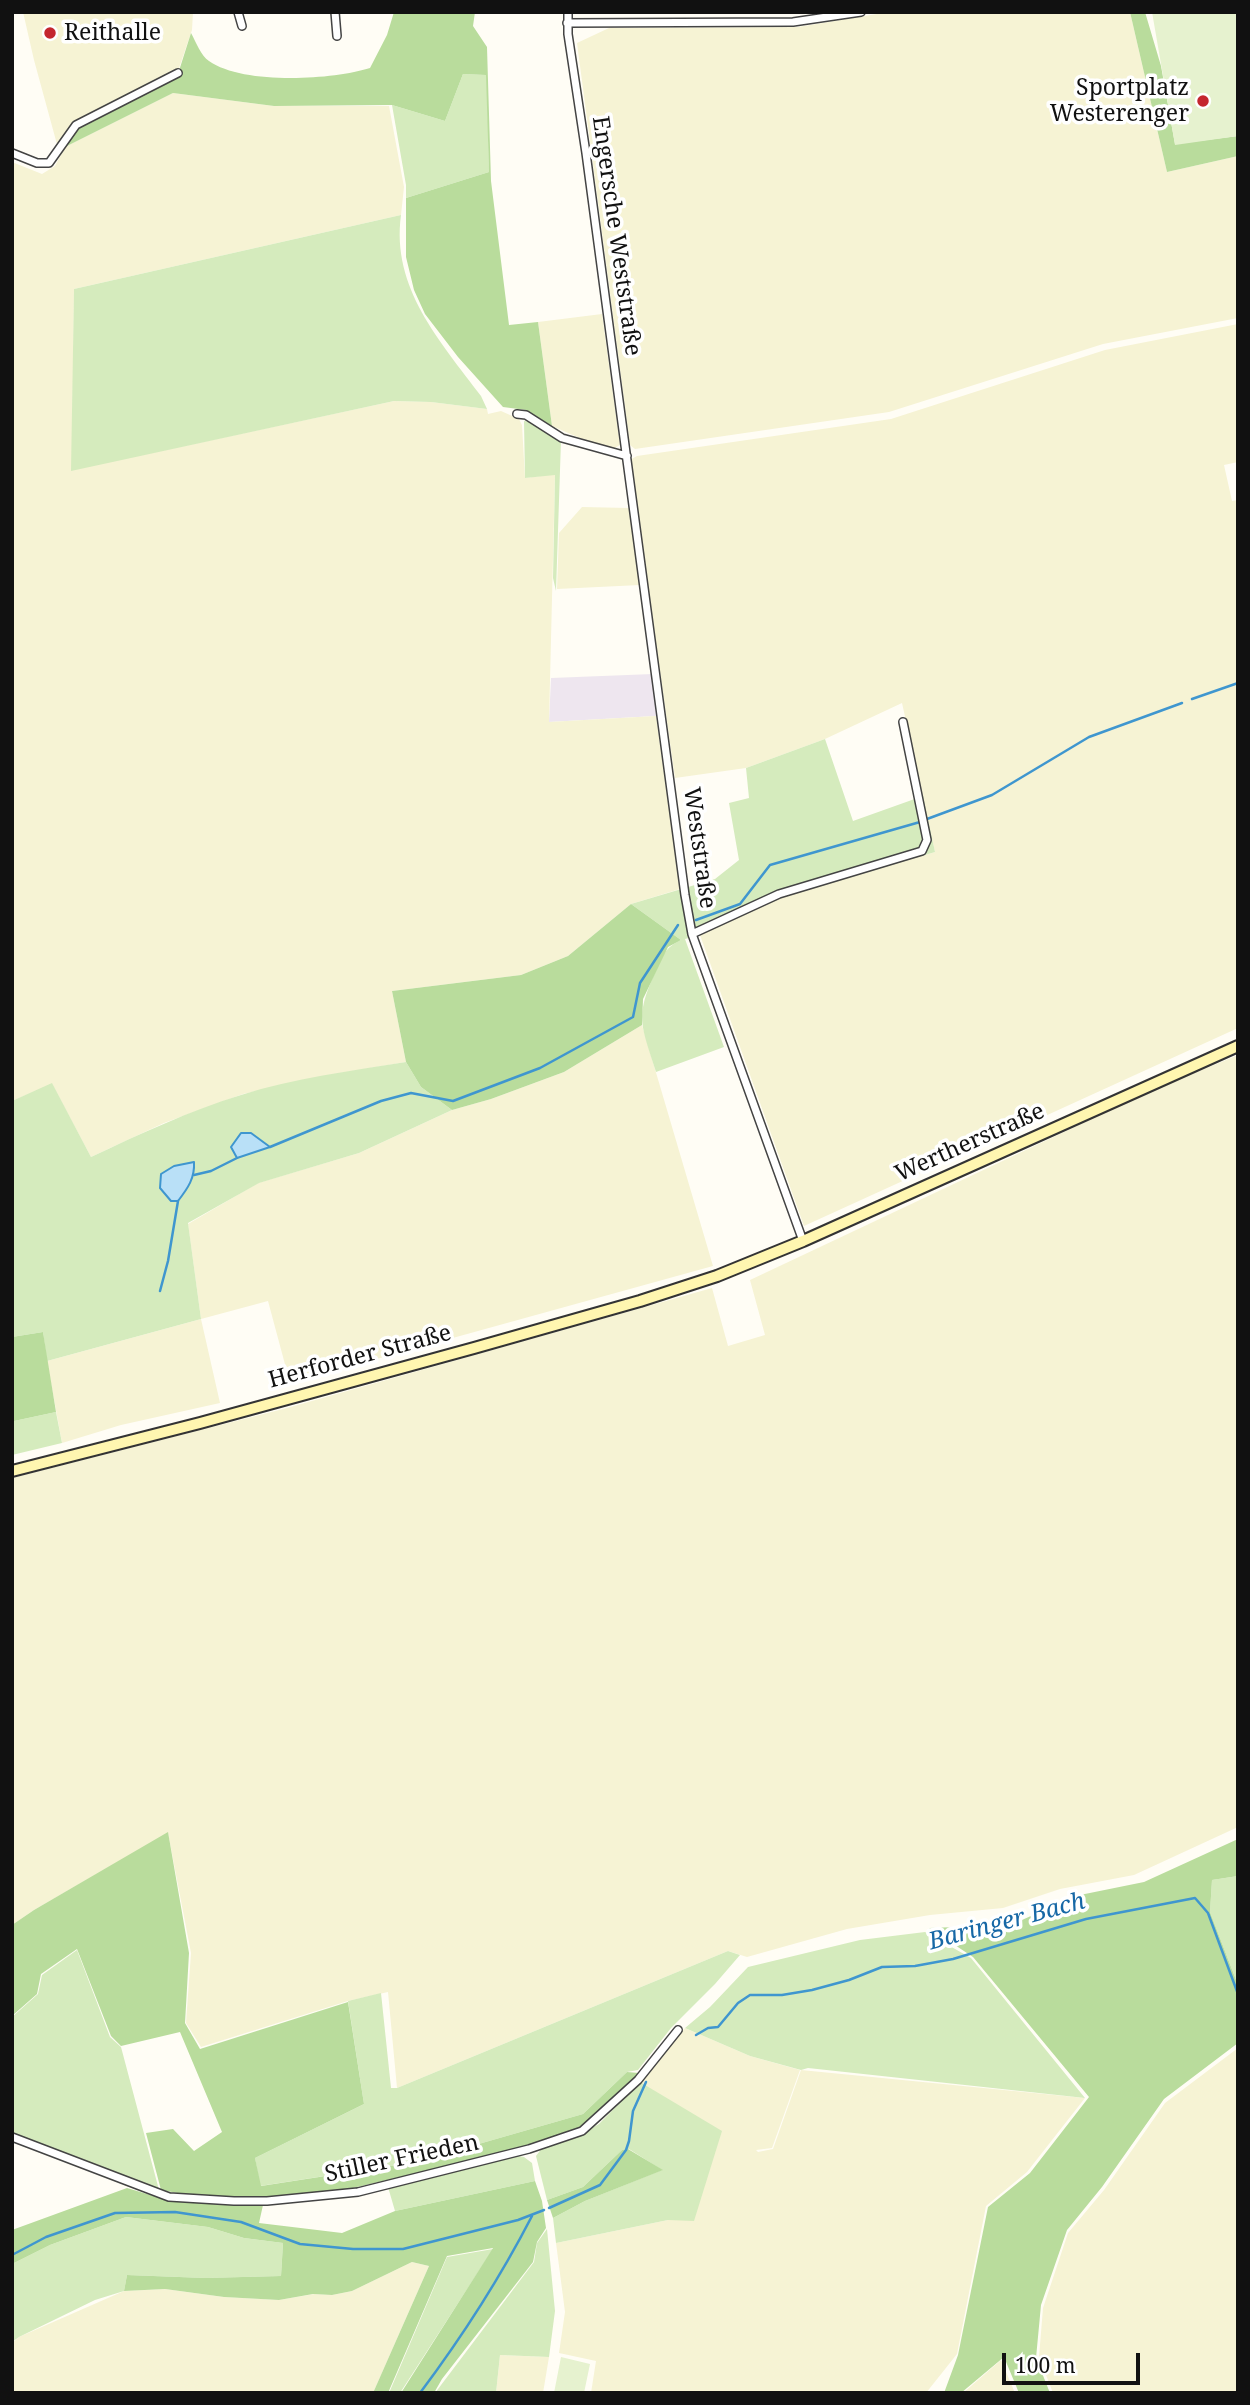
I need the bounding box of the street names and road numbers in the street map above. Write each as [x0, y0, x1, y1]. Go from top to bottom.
street label: Engersche Weststraße [586, 114, 646, 358]
street label: Weststraße [677, 785, 721, 911]
street label: Wertherstraße [891, 1098, 1049, 1188]
street label: Herforder Straße [265, 1319, 455, 1395]
street label: Stiller Frieden [323, 2129, 481, 2189]

